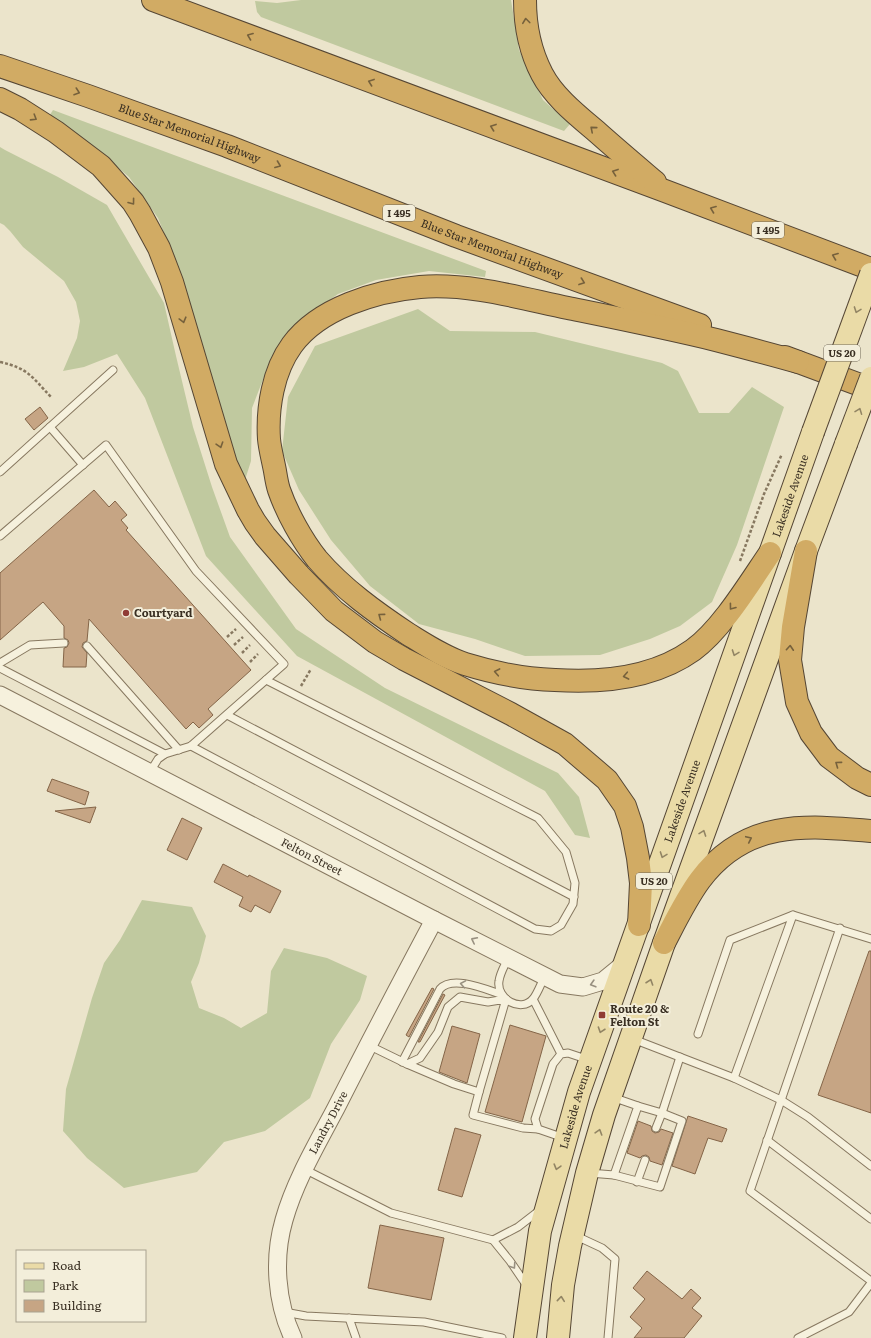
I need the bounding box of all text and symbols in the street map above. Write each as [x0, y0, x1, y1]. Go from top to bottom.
one-way arrow [522, 18, 531, 24]
one-way arrow [246, 33, 253, 41]
one-way arrow [368, 78, 375, 86]
one-way arrow [73, 87, 80, 96]
street label: Blue Star Memorial Highway [116, 99, 264, 166]
one-way arrow [30, 113, 37, 121]
one-way arrow [490, 123, 497, 132]
one-way arrow [590, 126, 598, 133]
one-way arrow [274, 161, 281, 169]
one-way arrow [612, 169, 619, 177]
one-way arrow [127, 197, 134, 204]
road number: I 495 [383, 205, 415, 221]
one-way arrow [710, 206, 717, 214]
street label: Blue Star Memorial Highway [419, 214, 566, 282]
road number: I 495 [752, 222, 784, 238]
one-way arrow [831, 252, 838, 260]
one-way arrow [579, 277, 586, 285]
one-way arrow [854, 307, 862, 314]
one-way arrow [179, 317, 187, 323]
road number: US 20 [824, 345, 860, 361]
one-way arrow [854, 408, 862, 415]
one-way arrow [215, 441, 224, 448]
street label: Lakeside Avenue [767, 452, 812, 539]
one-way arrow [730, 603, 737, 610]
place label: Courtyard [134, 604, 192, 620]
marker: Courtyard [121, 608, 131, 618]
one-way arrow [379, 614, 386, 621]
one-way arrow [786, 645, 795, 651]
one-way arrow [731, 650, 739, 657]
one-way arrow [494, 668, 501, 677]
one-way arrow [623, 672, 630, 680]
street label: Lakeside Avenue [659, 757, 703, 844]
one-way arrow [836, 762, 843, 769]
one-way arrow [699, 830, 707, 837]
street label: Felton Street [279, 833, 346, 878]
one-way arrow [744, 836, 752, 844]
one-way arrow [660, 851, 668, 858]
road number: US 20 [636, 873, 672, 889]
one-way arrow [471, 937, 478, 945]
one-way arrow [589, 979, 596, 988]
one-way arrow [645, 979, 654, 986]
one-way arrow [459, 980, 466, 989]
place label: Route 20 & Felton St [610, 1000, 669, 1029]
marker: Route 20 & Felton St [597, 1010, 607, 1020]
one-way arrow [598, 1027, 606, 1034]
street label: Lakeside Avenue [554, 1062, 595, 1151]
street label: Landry Drive [304, 1087, 351, 1156]
one-way arrow [594, 1128, 603, 1135]
one-way arrow [553, 1164, 562, 1171]
legend [16, 1250, 146, 1322]
text: Road [52, 1256, 82, 1274]
one-way arrow [508, 1261, 515, 1268]
text: Park [52, 1276, 79, 1294]
text: Building [52, 1296, 102, 1314]
one-way arrow [556, 1296, 565, 1302]

